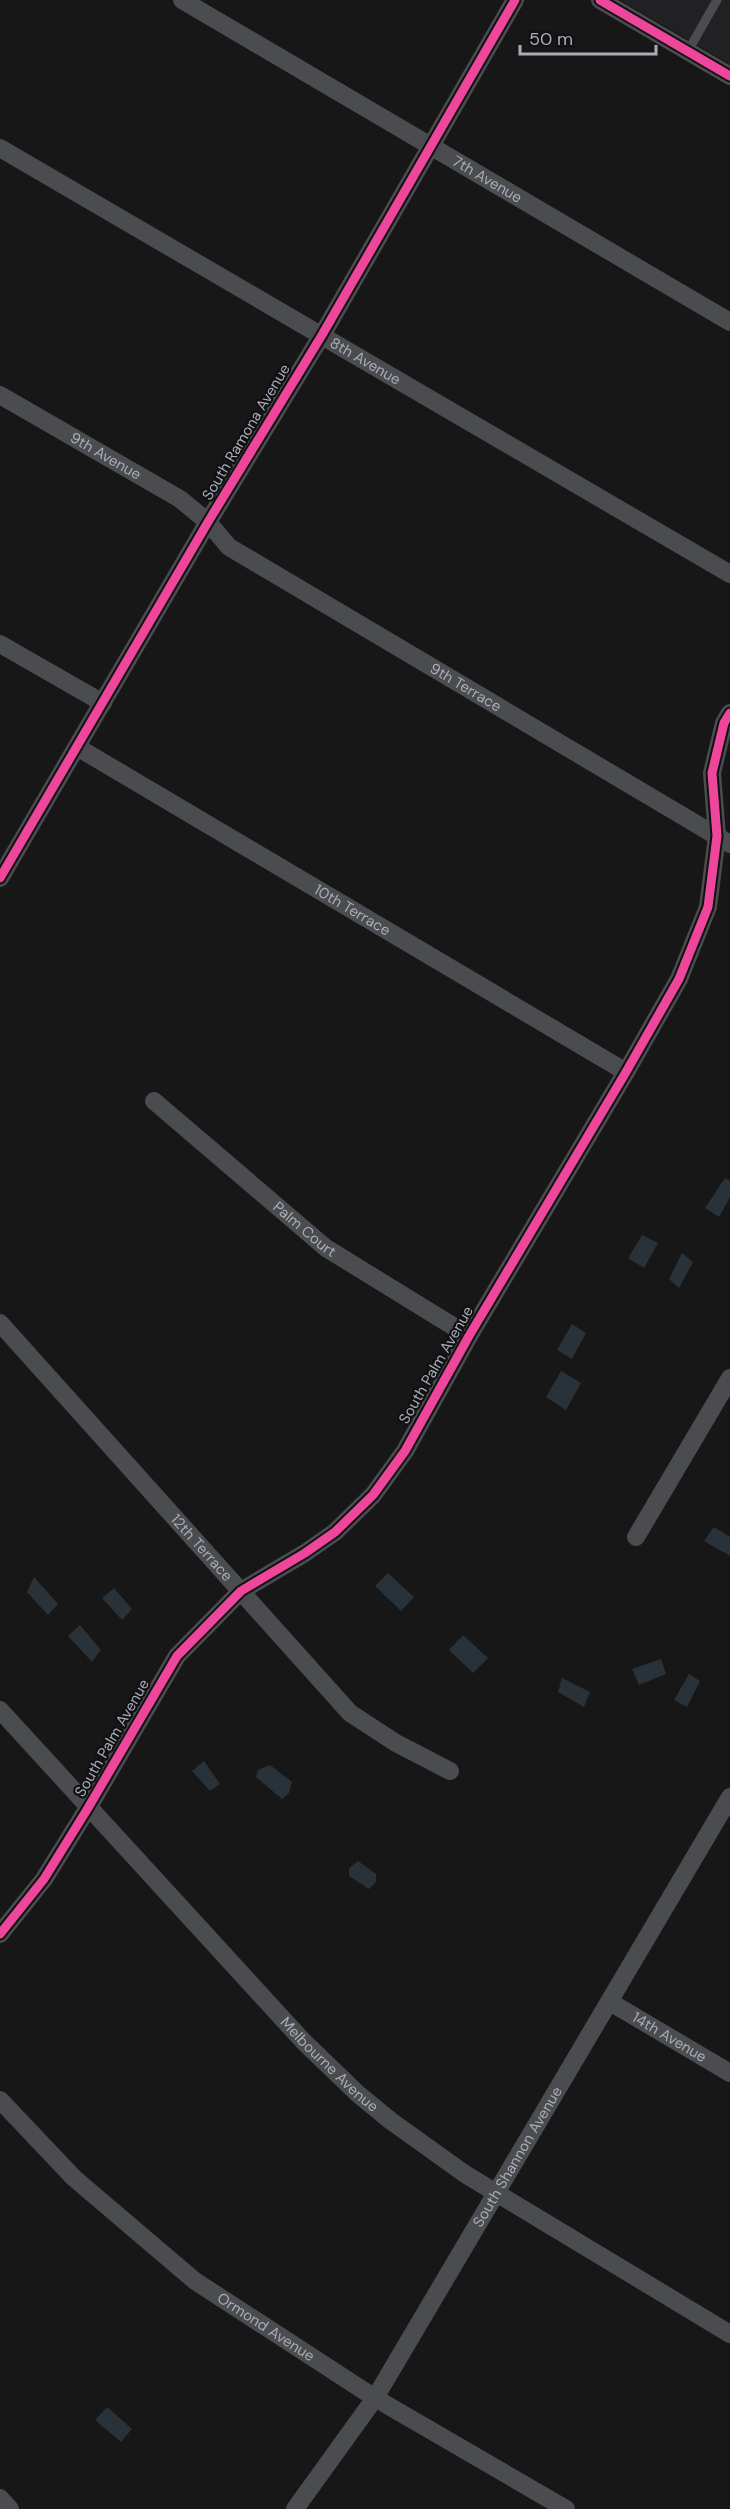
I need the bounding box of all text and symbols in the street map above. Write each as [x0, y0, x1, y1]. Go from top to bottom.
scale bar [520, 18, 656, 56]
text: 50 m [529, 27, 573, 51]
street label: 7th Avenue [449, 151, 526, 208]
street label: 8th Avenue [326, 333, 404, 390]
street label: South Ramona Avenue [197, 360, 295, 504]
street label: 9th Avenue [66, 428, 145, 484]
street label: 9th Terrace [426, 658, 505, 716]
street label: 10th Terrace [310, 880, 394, 940]
street label: Palm Court [269, 1197, 340, 1262]
street label: South Palm Avenue [394, 1302, 478, 1428]
street label: 12th Terrace [166, 1510, 237, 1586]
street label: South Palm Avenue [70, 1675, 154, 1801]
street label: 14th Avenue [628, 2007, 710, 2067]
street label: Melbourne Avenue [276, 2013, 382, 2117]
street label: South Shannon Avenue [468, 2083, 567, 2231]
street label: Ormond Avenue [213, 2288, 319, 2366]

